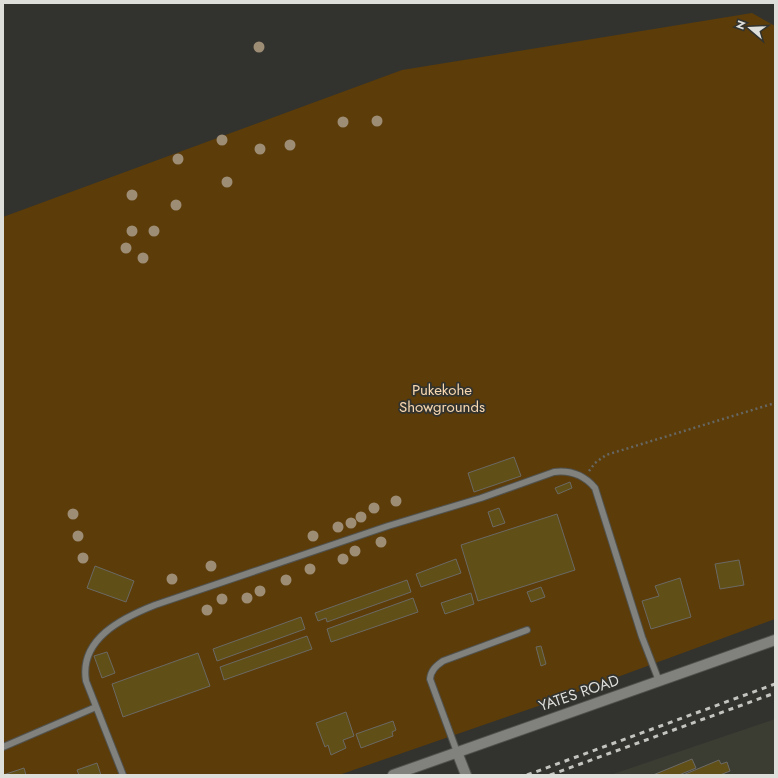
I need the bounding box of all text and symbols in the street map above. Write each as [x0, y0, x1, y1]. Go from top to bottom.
north arrow [730, 8, 770, 48]
text: N [732, 18, 750, 31]
park label: Pukekohe Showgrounds [399, 379, 485, 418]
street label: YATES ROAD [536, 669, 622, 717]

